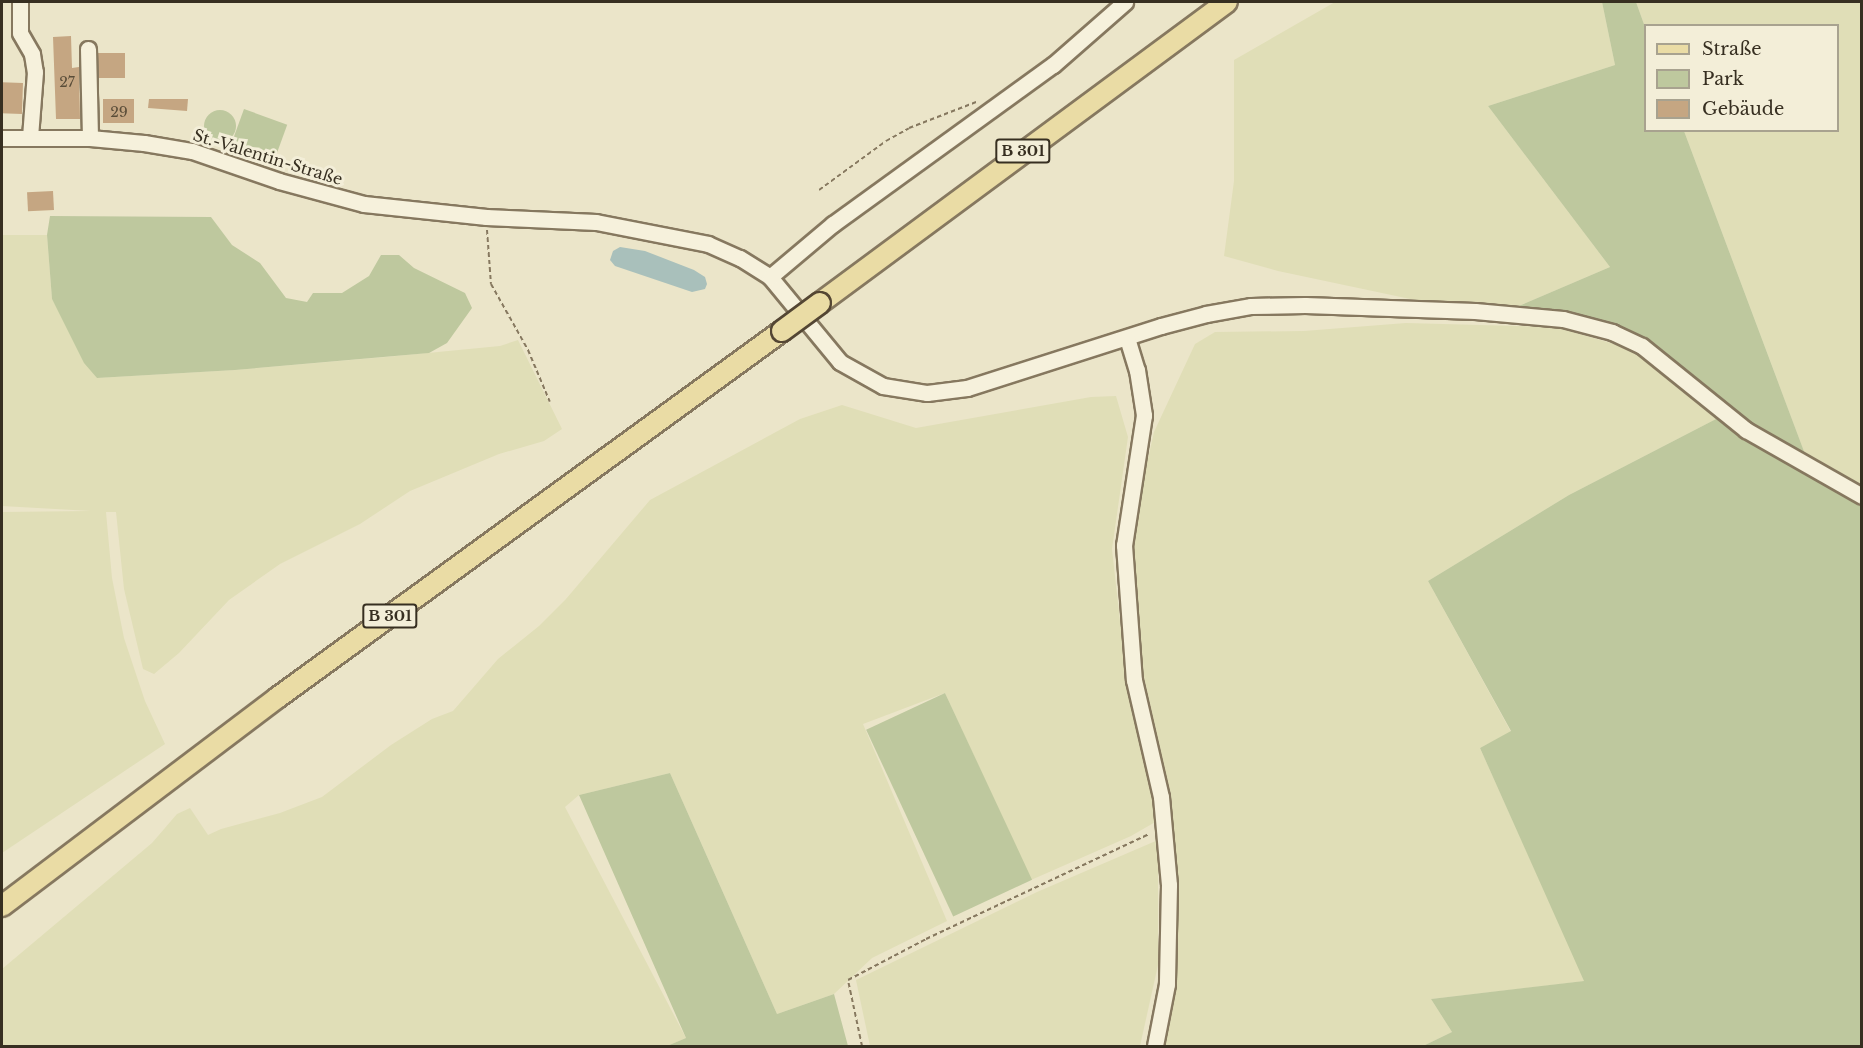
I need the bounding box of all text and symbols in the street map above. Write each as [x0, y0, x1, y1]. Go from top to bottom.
legend [1644, 24, 1839, 132]
text: Straße [1702, 38, 1762, 60]
text: Park [1702, 68, 1744, 90]
house number: 27 [59, 74, 75, 90]
text: Gebäude [1702, 98, 1784, 120]
house number: 29 [110, 104, 128, 120]
street label: St.-Valentin-Straße [191, 125, 345, 189]
road number: B 301 [994, 139, 1052, 163]
road number: B 301 [362, 604, 418, 628]

